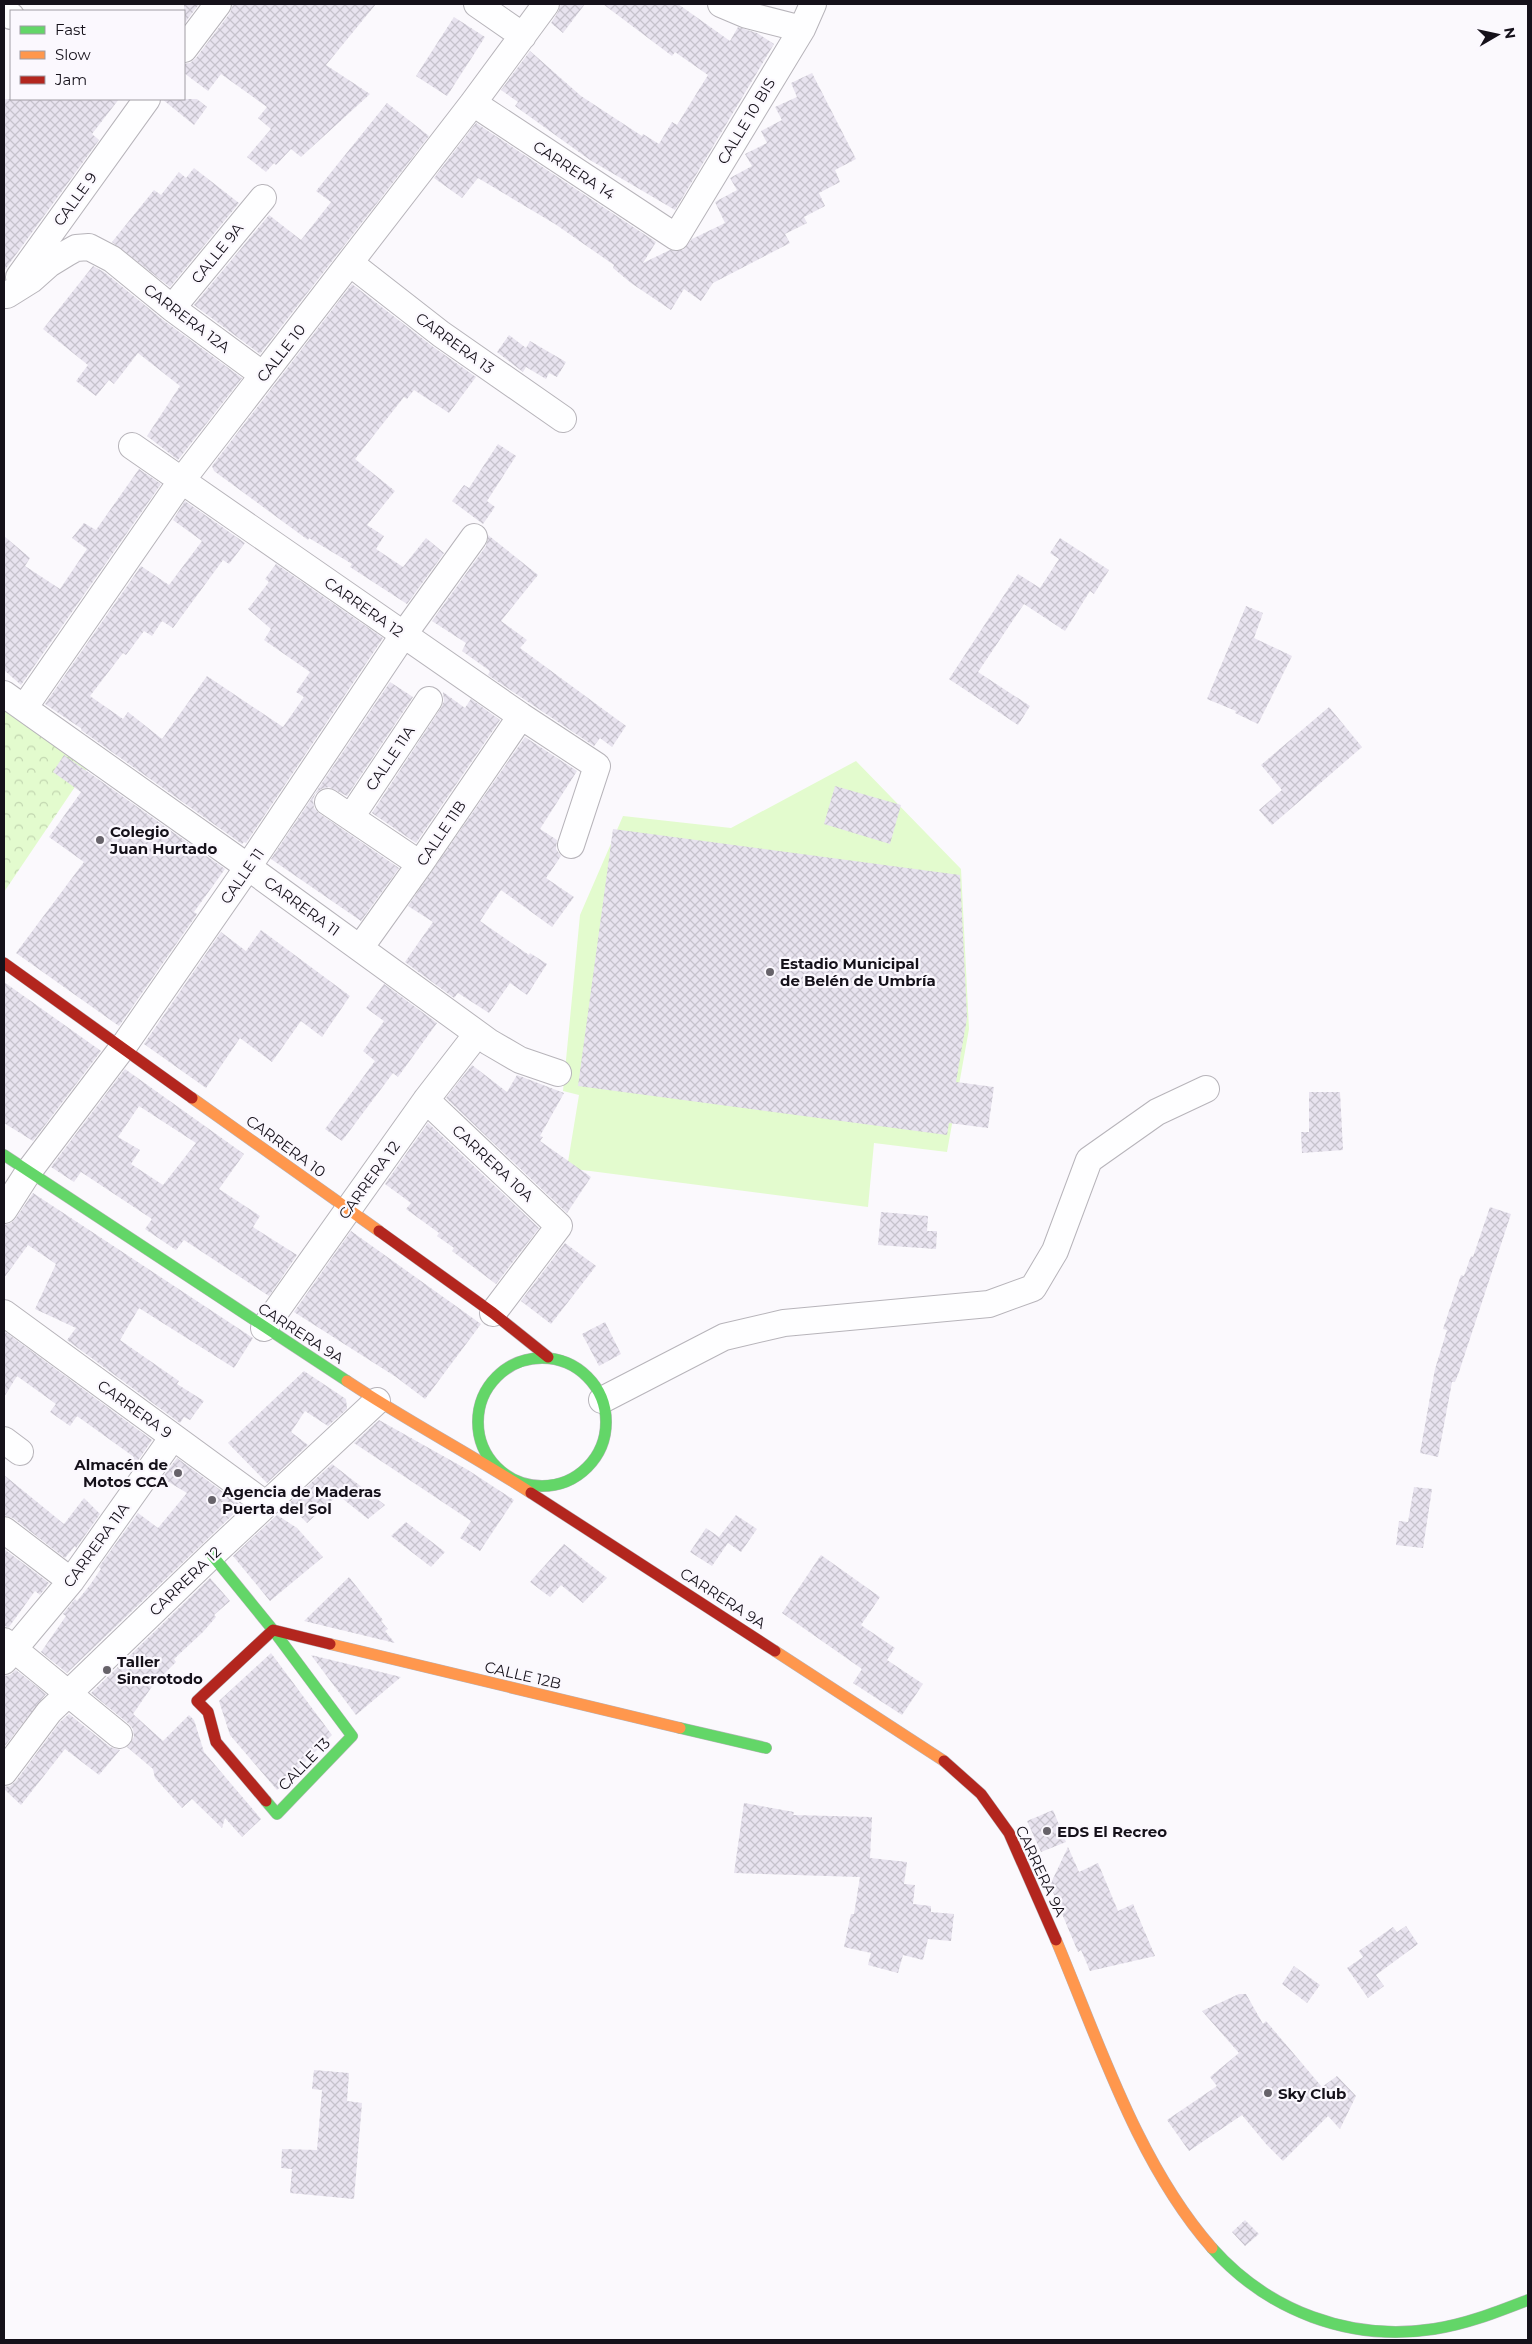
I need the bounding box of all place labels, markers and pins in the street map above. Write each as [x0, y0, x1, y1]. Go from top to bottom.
place label: Colegio Juan Hurtado [109, 822, 217, 858]
marker: Colegio Juan Hurtado [94, 834, 106, 846]
place label: Estadio Municipal de Belén de Umbría [780, 954, 936, 990]
marker: Estadio Municipal de Belén de Umbría [764, 966, 776, 978]
place label: Almacén de Motos CCA [73, 1455, 169, 1491]
marker: Almacén de Motos CCA [172, 1467, 184, 1479]
place label: Agencia de Maderas Puerta del Sol [221, 1482, 381, 1518]
marker: Agencia de Maderas Puerta del Sol [206, 1494, 218, 1506]
place label: Taller Sincrotodo [117, 1652, 203, 1688]
marker: Taller Sincrotodo [101, 1664, 113, 1676]
place label: EDS El Recreo [1057, 1822, 1167, 1841]
marker: EDS El Recreo [1041, 1825, 1053, 1837]
place label: Sky Club [1278, 2084, 1346, 2103]
marker: Sky Club [1262, 2087, 1274, 2099]

